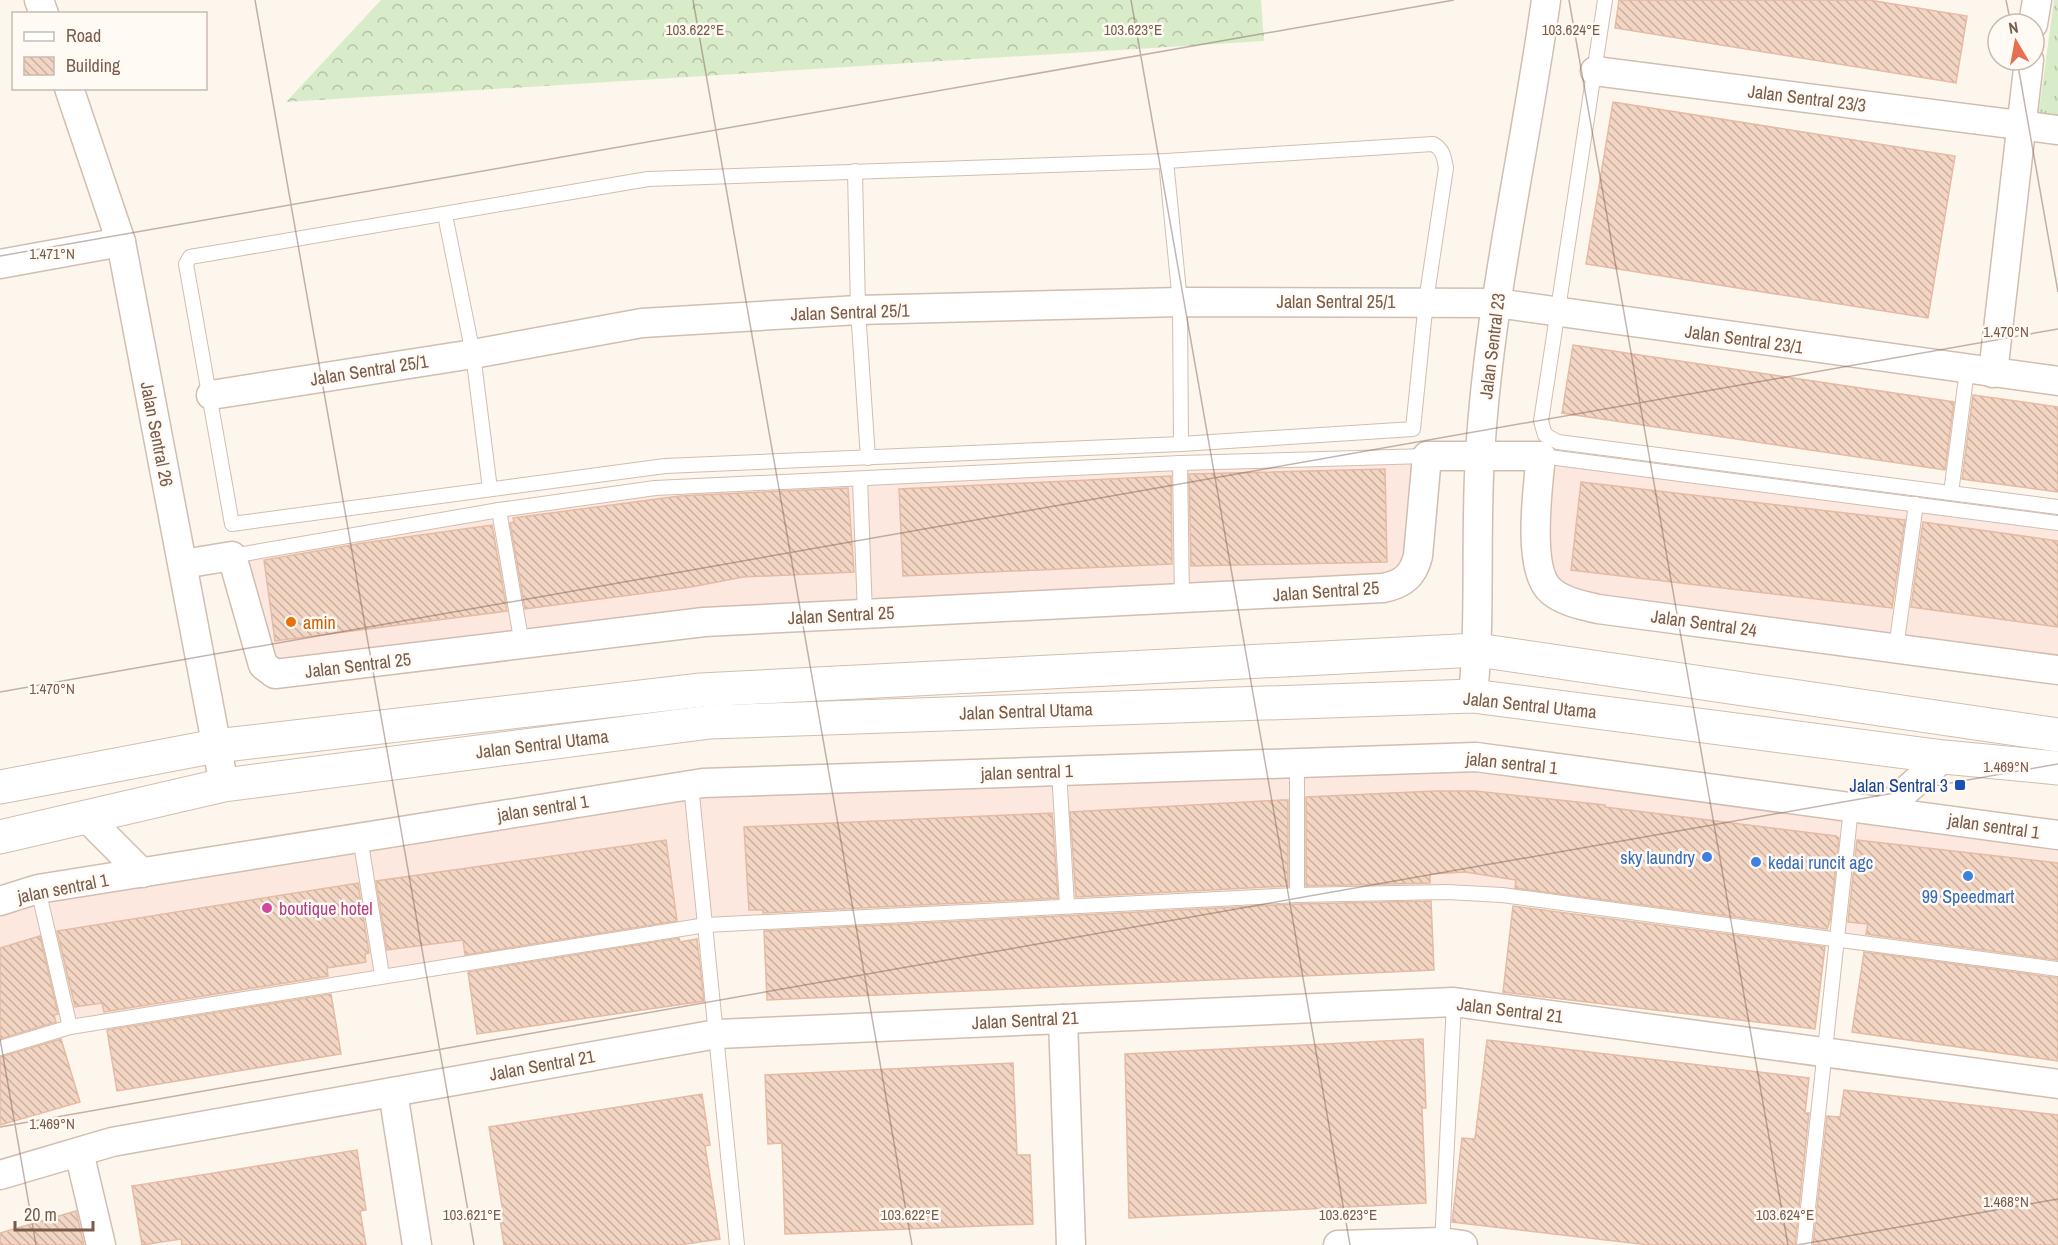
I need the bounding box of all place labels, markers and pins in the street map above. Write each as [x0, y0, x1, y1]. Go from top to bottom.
place label: amin [303, 610, 336, 635]
marker: amin [284, 615, 298, 629]
place label: Jalan Sentral 3 [1850, 773, 1948, 798]
marker: Jalan Sentral 3 [1953, 778, 1967, 792]
place label: sky laundry [1620, 845, 1696, 870]
marker: sky laundry [1700, 850, 1714, 864]
place label: kedai runcit agc [1768, 850, 1873, 875]
marker: kedai runcit agc [1749, 855, 1763, 869]
marker: 99 Speedmart [1961, 869, 1975, 883]
place label: 99 Speedmart [1922, 884, 2014, 909]
place label: boutique hotel [279, 896, 373, 921]
marker: boutique hotel [260, 901, 274, 915]

